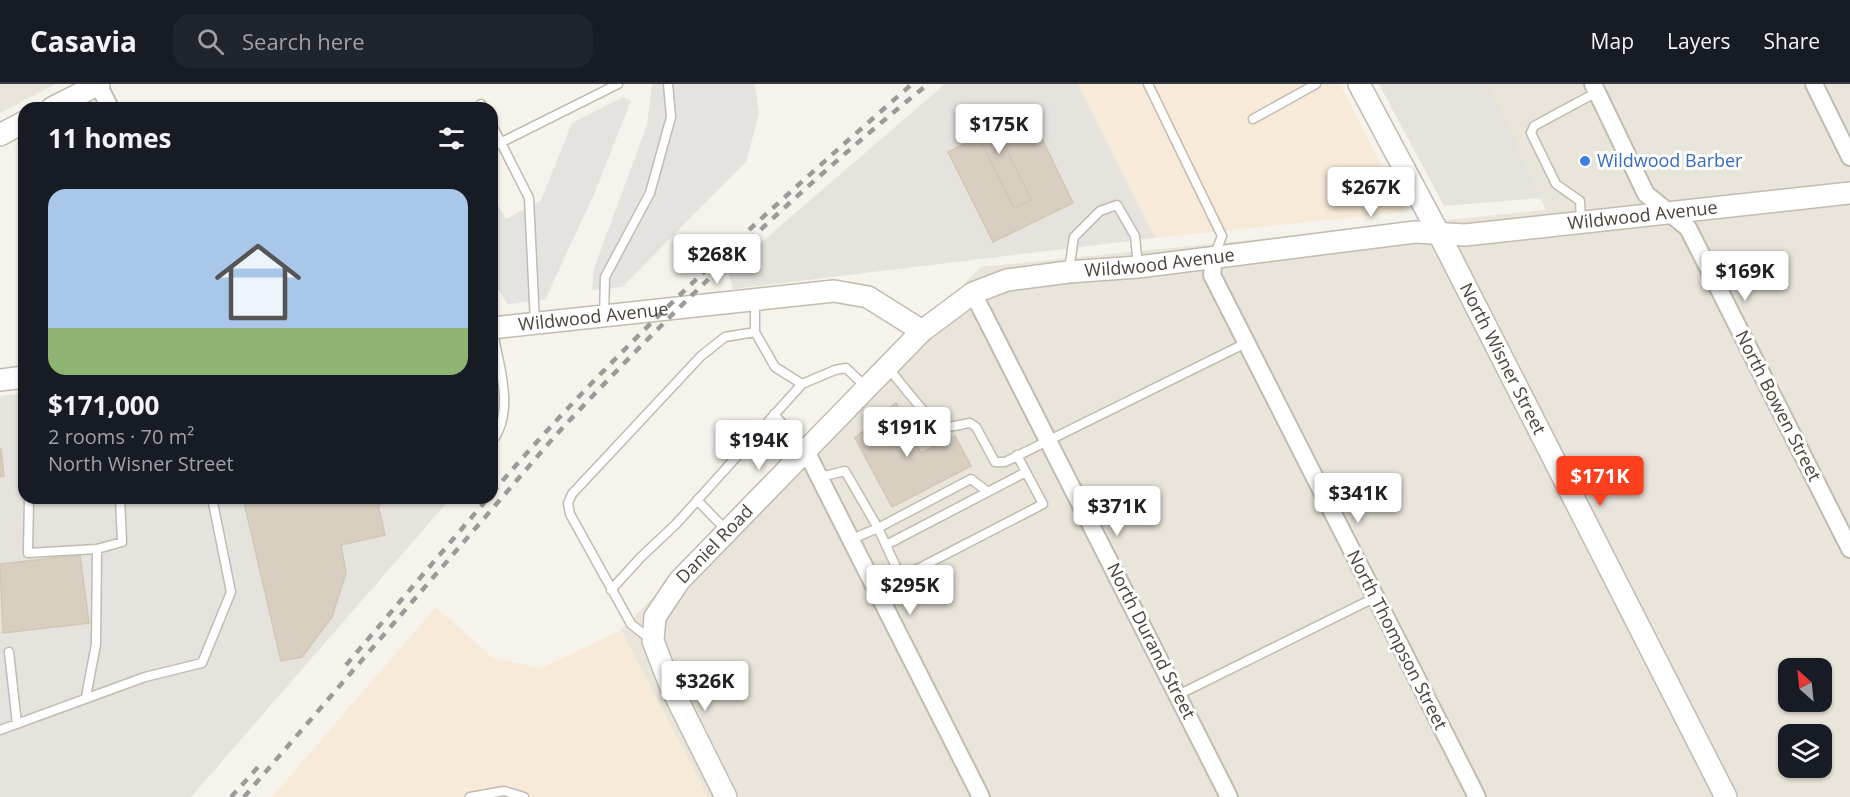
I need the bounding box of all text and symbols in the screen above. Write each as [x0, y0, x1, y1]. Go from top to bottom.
search box [173, 14, 593, 68]
text: Casavia [30, 22, 137, 60]
icon: search [194, 25, 227, 58]
text: Search here [242, 26, 365, 56]
text: Map [1591, 27, 1634, 55]
text: Layers [1667, 27, 1731, 55]
text: Share [1764, 27, 1820, 55]
pin: $175K [957, 104, 1041, 155]
text: $175K [969, 110, 1029, 137]
text: 11 homes [48, 120, 172, 156]
icon: filters [435, 122, 468, 155]
place label: Wildwood Barber [1597, 148, 1743, 172]
marker: Wildwood Barber [1578, 154, 1592, 168]
pin: $267K [1329, 167, 1413, 218]
text: $267K [1341, 173, 1401, 200]
street label: Wildwood Avenue [1566, 195, 1719, 235]
icon: home [204, 228, 312, 336]
pin: $268K [675, 234, 759, 285]
text: $268K [687, 240, 747, 267]
street label: Wildwood Avenue [1084, 242, 1236, 282]
pin: $169K [1703, 251, 1787, 302]
text: $169K [1715, 257, 1775, 284]
street label: North Wisner Street [1455, 278, 1552, 438]
street label: Wildwood Avenue [517, 296, 670, 336]
street label: North Bowen Street [1730, 326, 1827, 485]
text: $171,000 [48, 387, 159, 423]
pin: $191K [865, 407, 949, 458]
text: $191K [877, 413, 937, 440]
pin: $194K [717, 420, 801, 471]
text: 2 rooms · 70 m² [48, 423, 194, 450]
text: $194K [729, 426, 789, 453]
text: North Wisner Street [48, 450, 234, 477]
pin: $171K [1558, 456, 1642, 507]
text: $171K [1570, 462, 1630, 489]
pin: $341K [1316, 473, 1400, 524]
text: $341K [1328, 479, 1388, 506]
pin: $371K [1075, 486, 1159, 537]
text: $371K [1087, 492, 1147, 519]
street label: Daniel Road [670, 499, 758, 588]
street label: North Thompson Street [1342, 546, 1454, 734]
street label: North Durand Street [1102, 558, 1202, 723]
pin: $295K [868, 565, 952, 616]
text: $295K [880, 571, 940, 598]
north arrow [1778, 658, 1832, 712]
map controls [1778, 658, 1832, 778]
pin: $326K [663, 661, 747, 712]
text: $326K [675, 667, 735, 694]
button: layers [1778, 724, 1832, 778]

